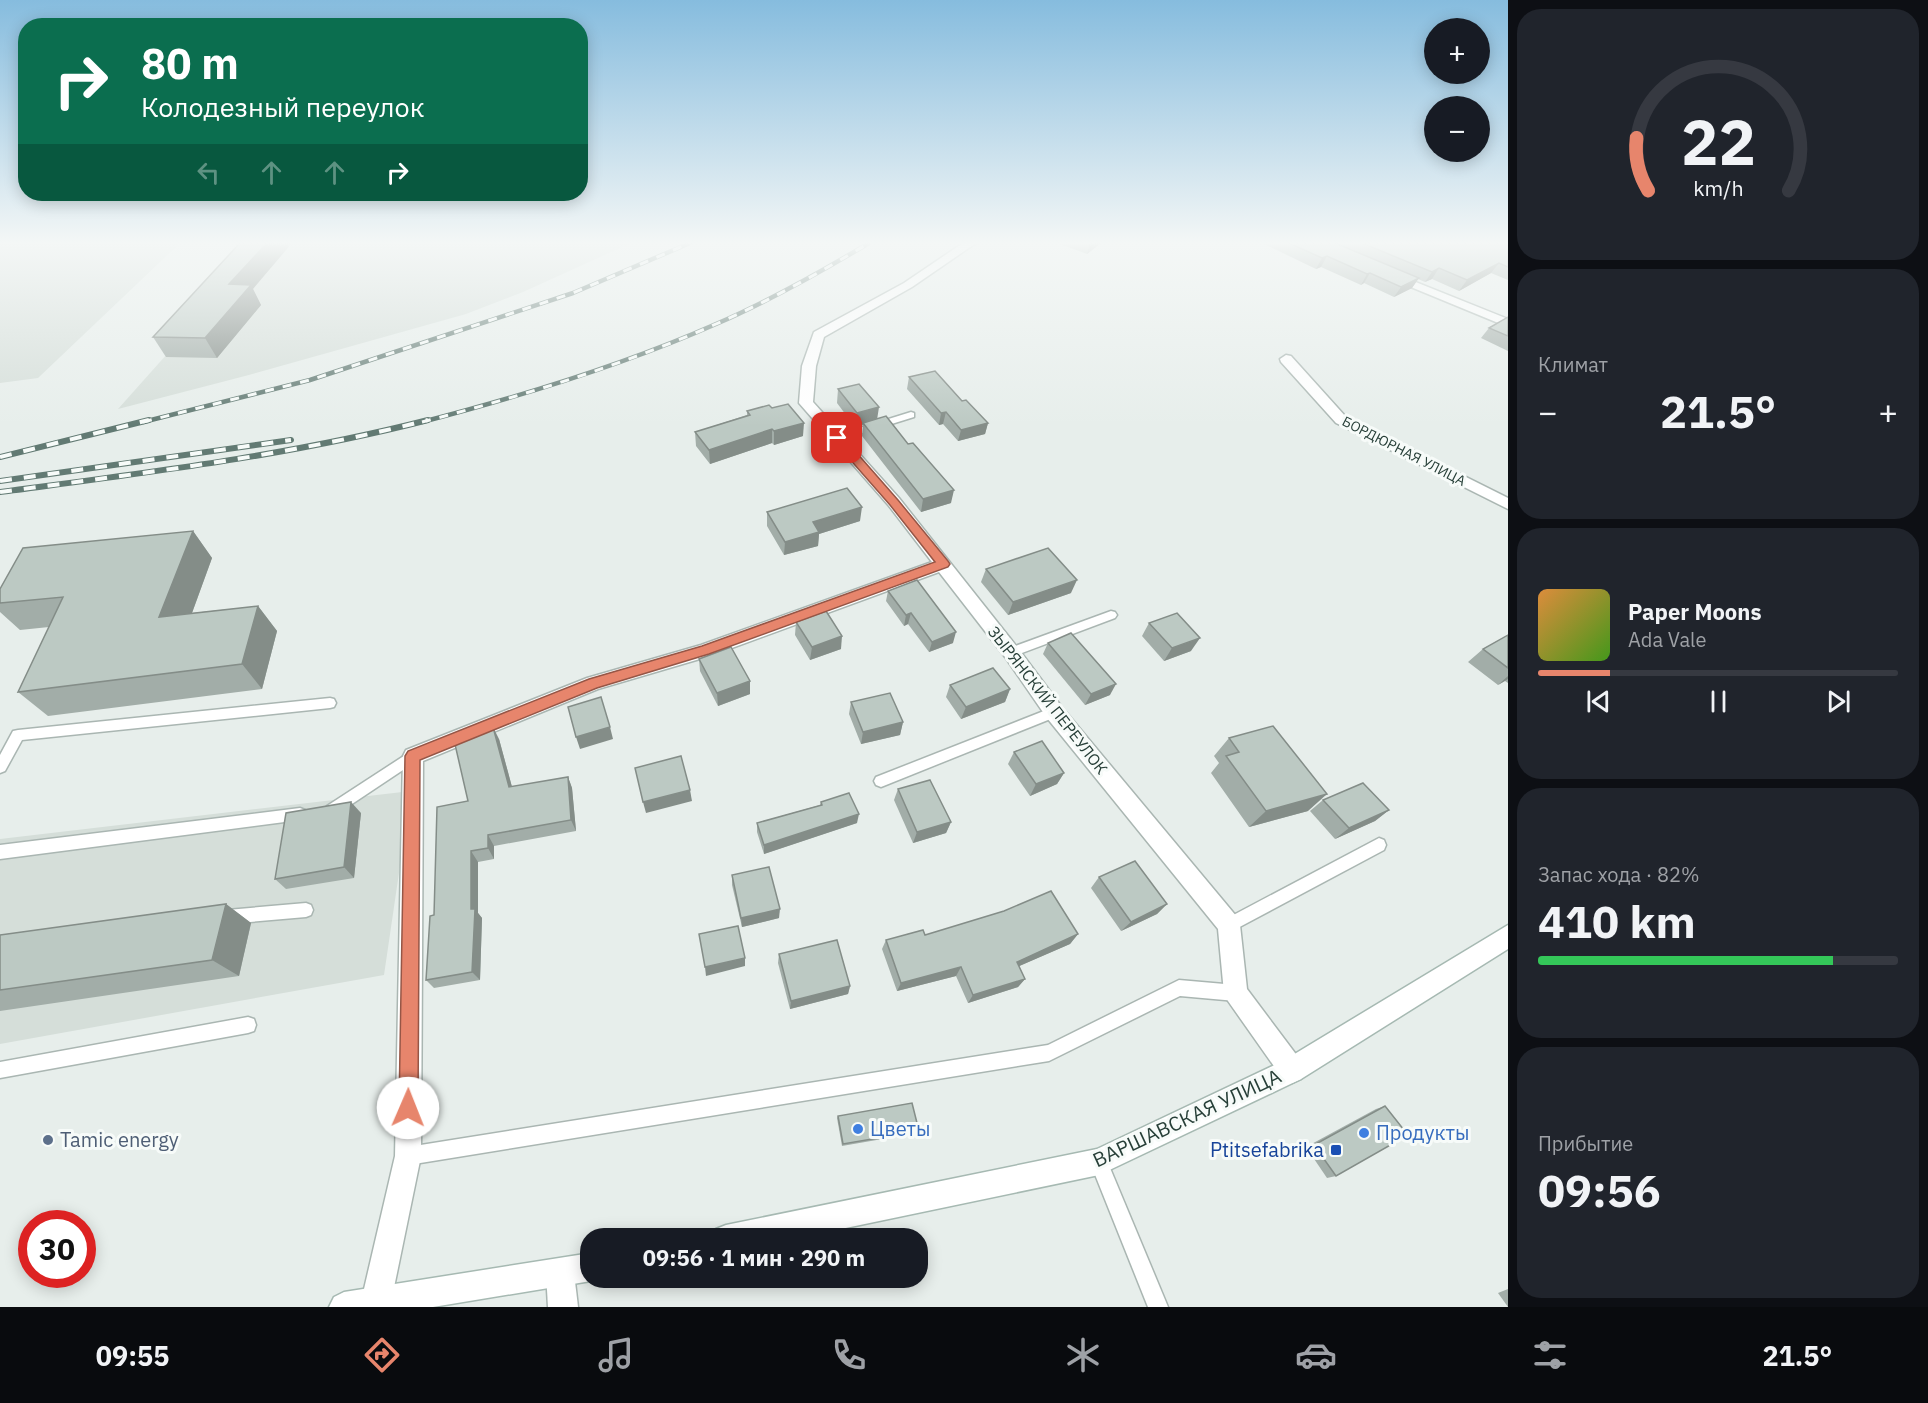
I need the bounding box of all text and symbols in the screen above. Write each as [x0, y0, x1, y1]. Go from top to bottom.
map controls [1424, 18, 1490, 162]
button: + [1424, 18, 1490, 84]
text: 80 m [141, 36, 239, 91]
icon: right [42, 42, 120, 120]
text: Колодезный переулок [141, 89, 425, 124]
button: − [1424, 96, 1490, 162]
text: 22 [1681, 101, 1755, 182]
icon: left [192, 156, 225, 189]
icon: ahead [255, 156, 288, 189]
icon: ahead [318, 156, 351, 189]
icon: right [381, 156, 414, 189]
text: km/h [1693, 175, 1743, 203]
text: Климат [1538, 351, 1608, 378]
text: 21.5° [1660, 382, 1776, 440]
text: − [1538, 390, 1558, 433]
text: + [1878, 390, 1898, 433]
pin [811, 412, 862, 463]
street label: БОРДЮРНАЯ УЛИЦА [1339, 412, 1469, 490]
icon: arrive [820, 421, 853, 454]
text: Paper Moons [1628, 597, 1761, 626]
street label: ЗЫРЯНСКИЙ ПЕРЕУЛОК [984, 622, 1112, 778]
text: Ada Vale [1628, 626, 1707, 653]
icon: previous [1582, 685, 1615, 718]
icon: pause [1702, 685, 1735, 718]
icon: next [1822, 685, 1855, 718]
text: Запас хода · 82% [1538, 861, 1700, 888]
text: 410 km [1538, 892, 1696, 950]
street label: ВАРШАВСКАЯ УЛИЦА [1088, 1062, 1286, 1173]
position arrow [376, 1076, 440, 1140]
place label: Цветы [870, 1115, 930, 1142]
place label: Продукты [1376, 1119, 1469, 1146]
marker: Цветы [851, 1122, 865, 1136]
place label: Tamic energy [60, 1126, 179, 1153]
marker: Продукты [1357, 1126, 1371, 1140]
text: Прибытие [1538, 1130, 1633, 1157]
marker: Tamic energy [41, 1133, 55, 1147]
place label: Ptitsefabrika [1210, 1136, 1324, 1163]
marker: Ptitsefabrika [1329, 1143, 1343, 1157]
text: 09:56 [1538, 1161, 1661, 1219]
speed limit sign: 30 [18, 1210, 96, 1288]
text: 09:56 · 1 мин · 290 m [643, 1243, 865, 1272]
icon: directions [361, 1334, 403, 1376]
icon: music [595, 1334, 637, 1376]
icon: phone [828, 1334, 870, 1376]
icon: climate [1062, 1334, 1104, 1376]
icon: car [1295, 1334, 1337, 1376]
icon: filters [1529, 1334, 1571, 1376]
text: 09:55 [96, 1338, 170, 1373]
text: 21.5° [1762, 1338, 1832, 1373]

